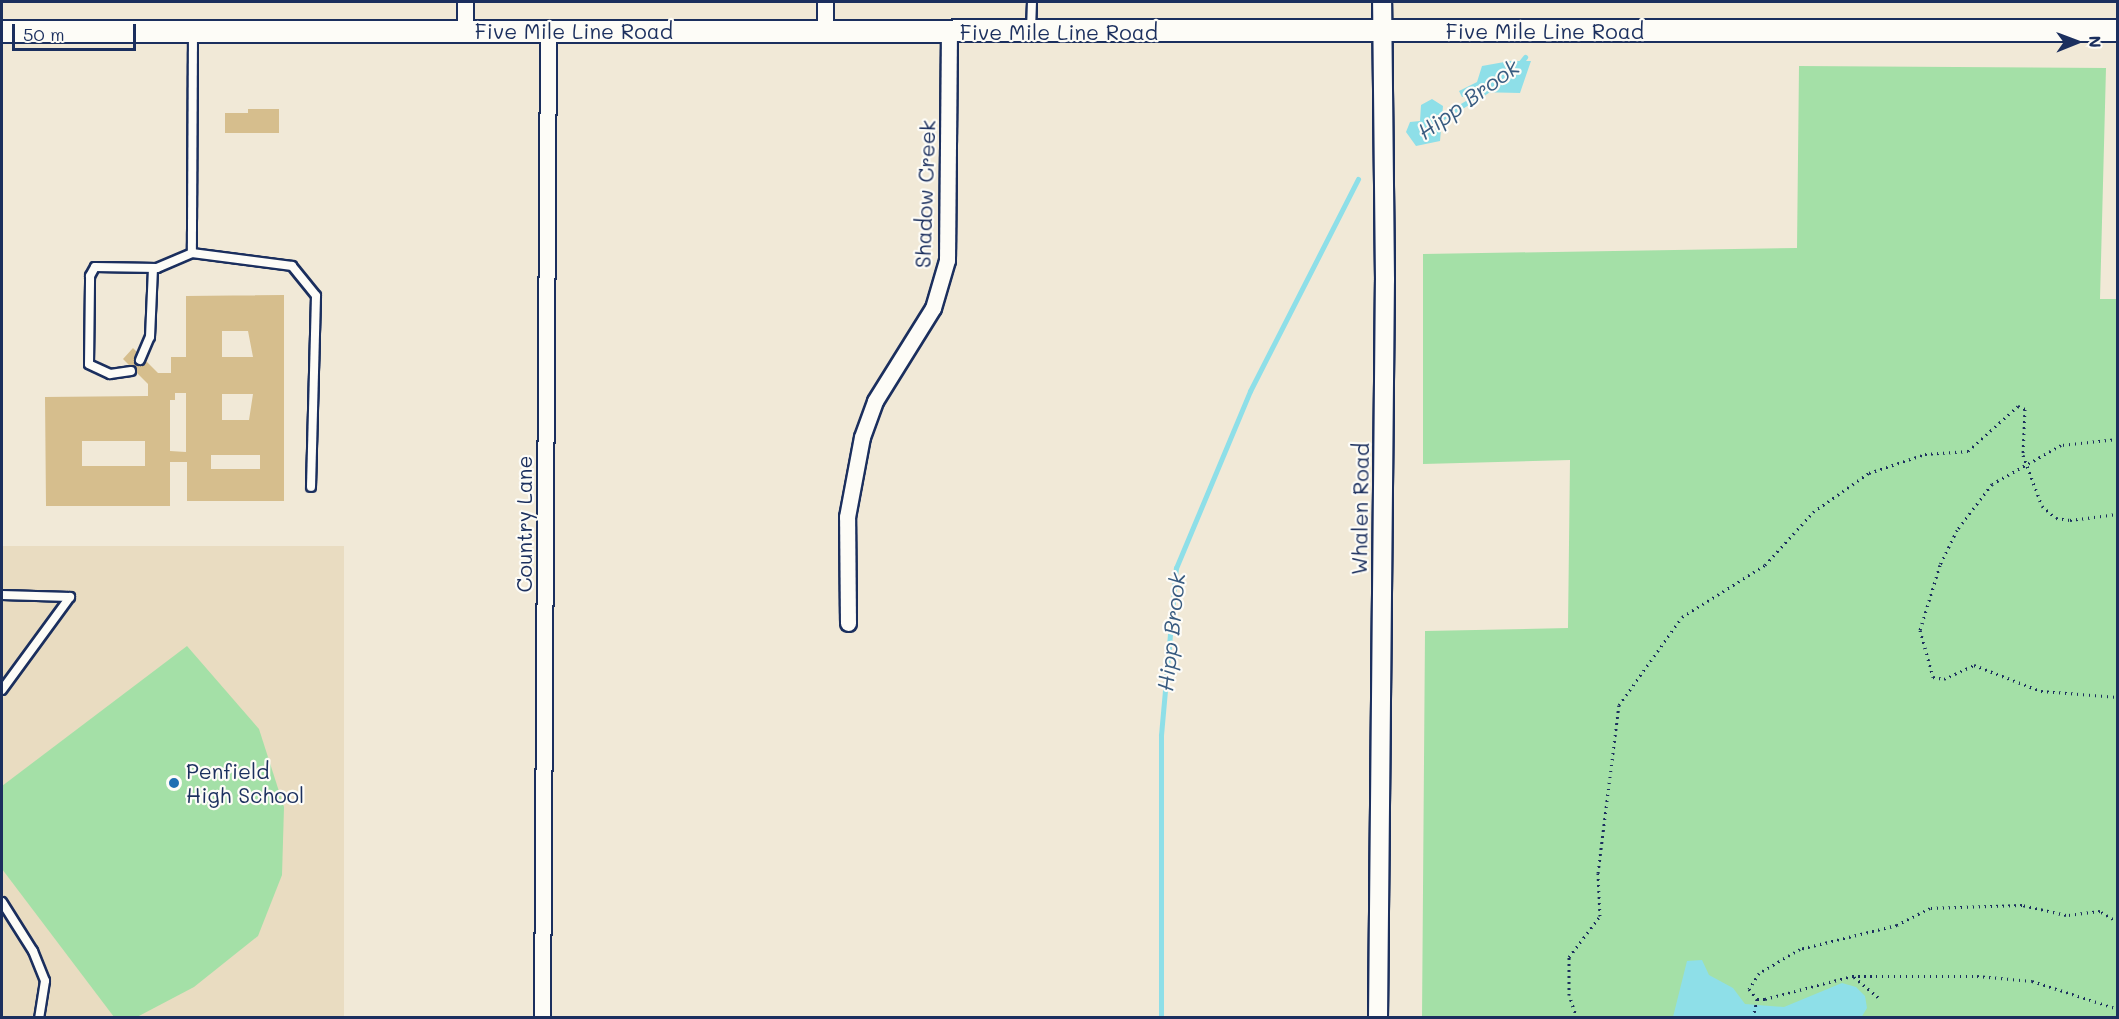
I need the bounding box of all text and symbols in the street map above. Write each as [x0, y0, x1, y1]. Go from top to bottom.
scale bar [15, 12, 140, 50]
north arrow [2047, 12, 2107, 72]
street label: Five Mile Line Road [475, 18, 673, 44]
street label: Five Mile Line Road [1446, 18, 1644, 44]
street label: Five Mile Line Road [960, 19, 1158, 45]
text: 50 m [23, 22, 65, 46]
text: N [2085, 35, 2106, 48]
water label: Hipp Brook [1412, 53, 1524, 145]
street label: Shadow Creek [910, 119, 940, 269]
street label: Whalen Road [1346, 443, 1374, 575]
street label: Country Lane [511, 456, 537, 592]
water label: Hipp Brook [1152, 571, 1190, 693]
place label: Penfield High School [186, 758, 304, 808]
marker: Penfield High School [167, 776, 181, 790]

